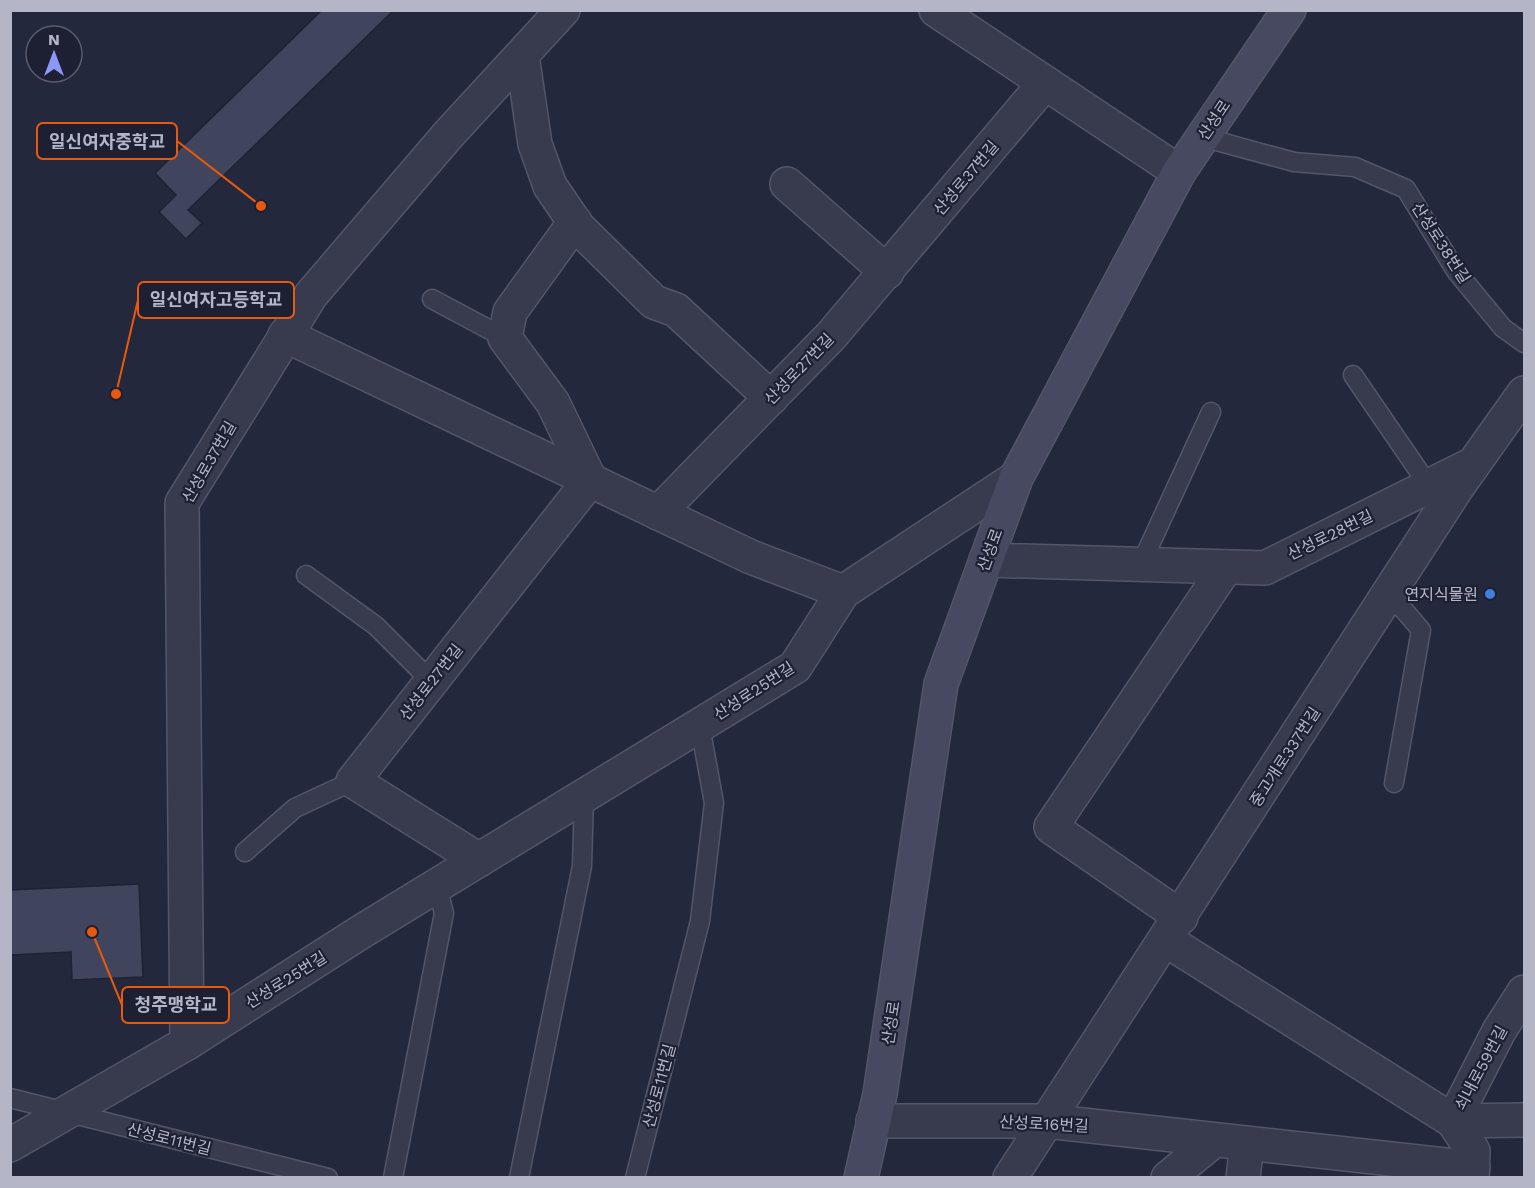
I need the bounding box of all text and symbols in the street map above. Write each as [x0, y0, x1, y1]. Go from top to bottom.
north arrow [24, 24, 84, 84]
text: N [48, 30, 60, 49]
street label: 산성로 [1194, 96, 1234, 144]
callout: 일신여자중학교 [37, 123, 177, 159]
text: 일신여자중학교 [49, 131, 165, 152]
street label: 산성로37번길 [929, 137, 1003, 219]
street label: 산성로38번길 [1408, 199, 1474, 287]
callout: 일신여자고등학교 [138, 282, 294, 318]
text: 일신여자고등학교 [150, 289, 282, 310]
street label: 산성로27번길 [760, 329, 838, 409]
street label: 산성로37번길 [178, 418, 240, 506]
street label: 산성로28번길 [1284, 506, 1376, 564]
street label: 산성로 [974, 526, 1007, 574]
place label: 연지식물원 [1404, 585, 1478, 604]
marker: 연지식물원 [1483, 587, 1497, 601]
street label: 산성로27번길 [395, 640, 467, 724]
street label: 산성로25번길 [710, 658, 798, 724]
street label: 중고개로337번길 [1246, 703, 1324, 811]
street label: 산성로25번길 [242, 948, 330, 1012]
callout: 청주맹학교 [122, 987, 229, 1023]
text: 청주맹학교 [135, 994, 217, 1015]
street label: 산성로 [878, 999, 904, 1046]
street label: 쇠내로59번길 [1451, 1023, 1511, 1113]
street label: 산성로11번길 [639, 1042, 679, 1130]
street label: 산성로16번길 [999, 1112, 1089, 1136]
street label: 산성로11번길 [125, 1119, 213, 1159]

